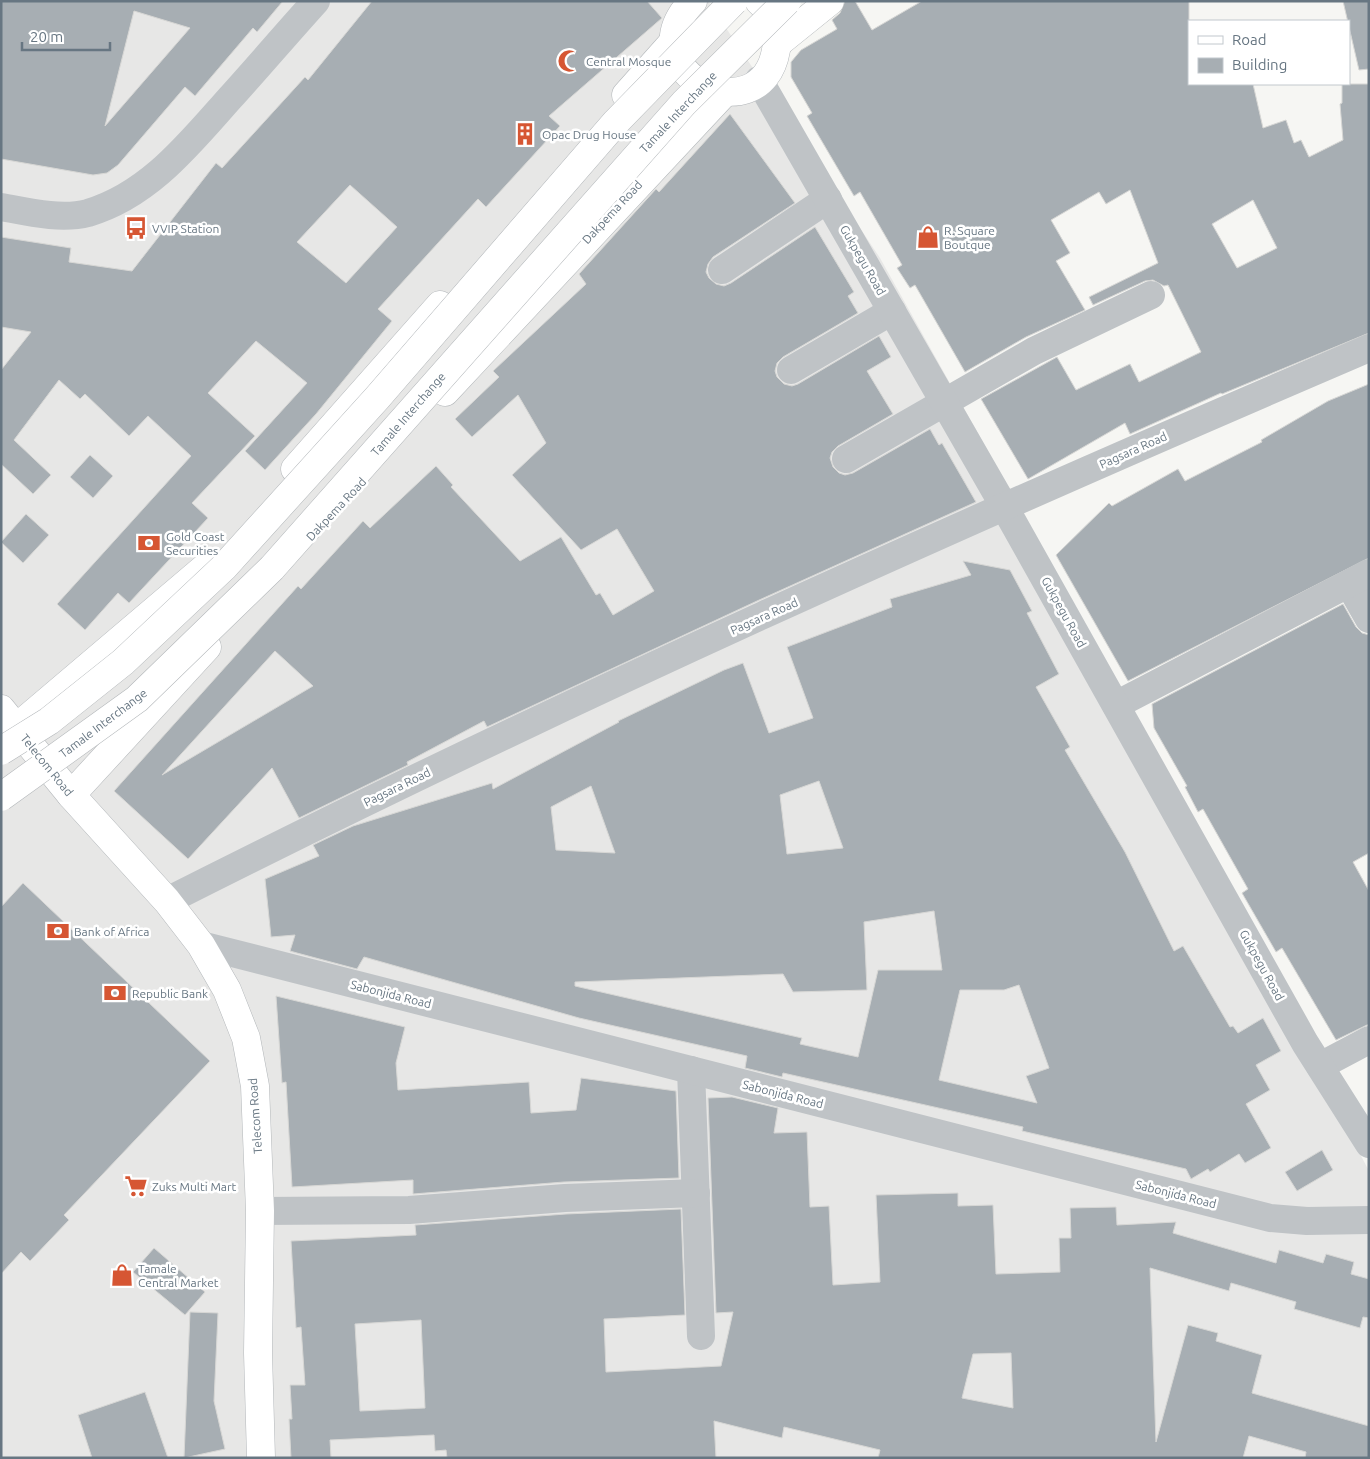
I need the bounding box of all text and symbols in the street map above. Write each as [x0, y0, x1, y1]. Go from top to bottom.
scale bar [22, 20, 110, 52]
legend [1188, 20, 1350, 85]
text: 20 m [30, 28, 63, 45]
text: Road [1232, 31, 1267, 48]
mosque icon: Central Mosque [556, 48, 582, 74]
place label: Central Mosque [586, 55, 671, 68]
text: Building [1232, 56, 1287, 73]
street label: Tamale Interchange [637, 69, 719, 155]
building icon: Opac Drug House [512, 121, 538, 147]
place label: Opac Drug House [542, 128, 636, 141]
street label: Dakpema Road [580, 178, 644, 246]
bus stop icon: VVIP Station [123, 215, 149, 241]
place label: VVIP Station [152, 222, 219, 235]
street label: Gukpegu Road [838, 223, 888, 297]
shop icon: R. Square Boutque [915, 224, 941, 250]
place label: R. Square Boutque [944, 224, 995, 251]
street label: Tamale Interchange [368, 370, 448, 458]
street label: Pagsara Road [1097, 429, 1169, 471]
street label: Dakpema Road [304, 475, 368, 543]
bank icon: Gold Coast Securities [136, 530, 162, 556]
place label: Gold Coast Securities [166, 530, 225, 557]
street label: Gukpegu Road [1039, 574, 1089, 650]
street label: Pagsara Road [728, 595, 800, 637]
street label: Tamale Interchange [57, 686, 149, 760]
street label: Telecom Road [18, 731, 76, 799]
street label: Pagsara Road [362, 765, 432, 809]
bank icon: Bank of Africa [45, 918, 71, 944]
place label: Bank of Africa [74, 925, 149, 938]
street label: Gukpegu Road [1237, 927, 1287, 1003]
street label: Sabonjida Road [349, 978, 433, 1010]
bank icon: Republic Bank [102, 980, 128, 1006]
place label: Republic Bank [132, 987, 208, 1000]
street label: Telecom Road [246, 1078, 264, 1154]
street label: Sabonjida Road [741, 1078, 825, 1110]
supermarket icon: Zuks Multi Mart [123, 1173, 149, 1199]
street label: Sabonjida Road [1134, 1178, 1218, 1210]
place label: Zuks Multi Mart [152, 1180, 237, 1193]
shop icon: Tamale Central Market [109, 1262, 135, 1288]
place label: Tamale Central Market [138, 1262, 219, 1289]

